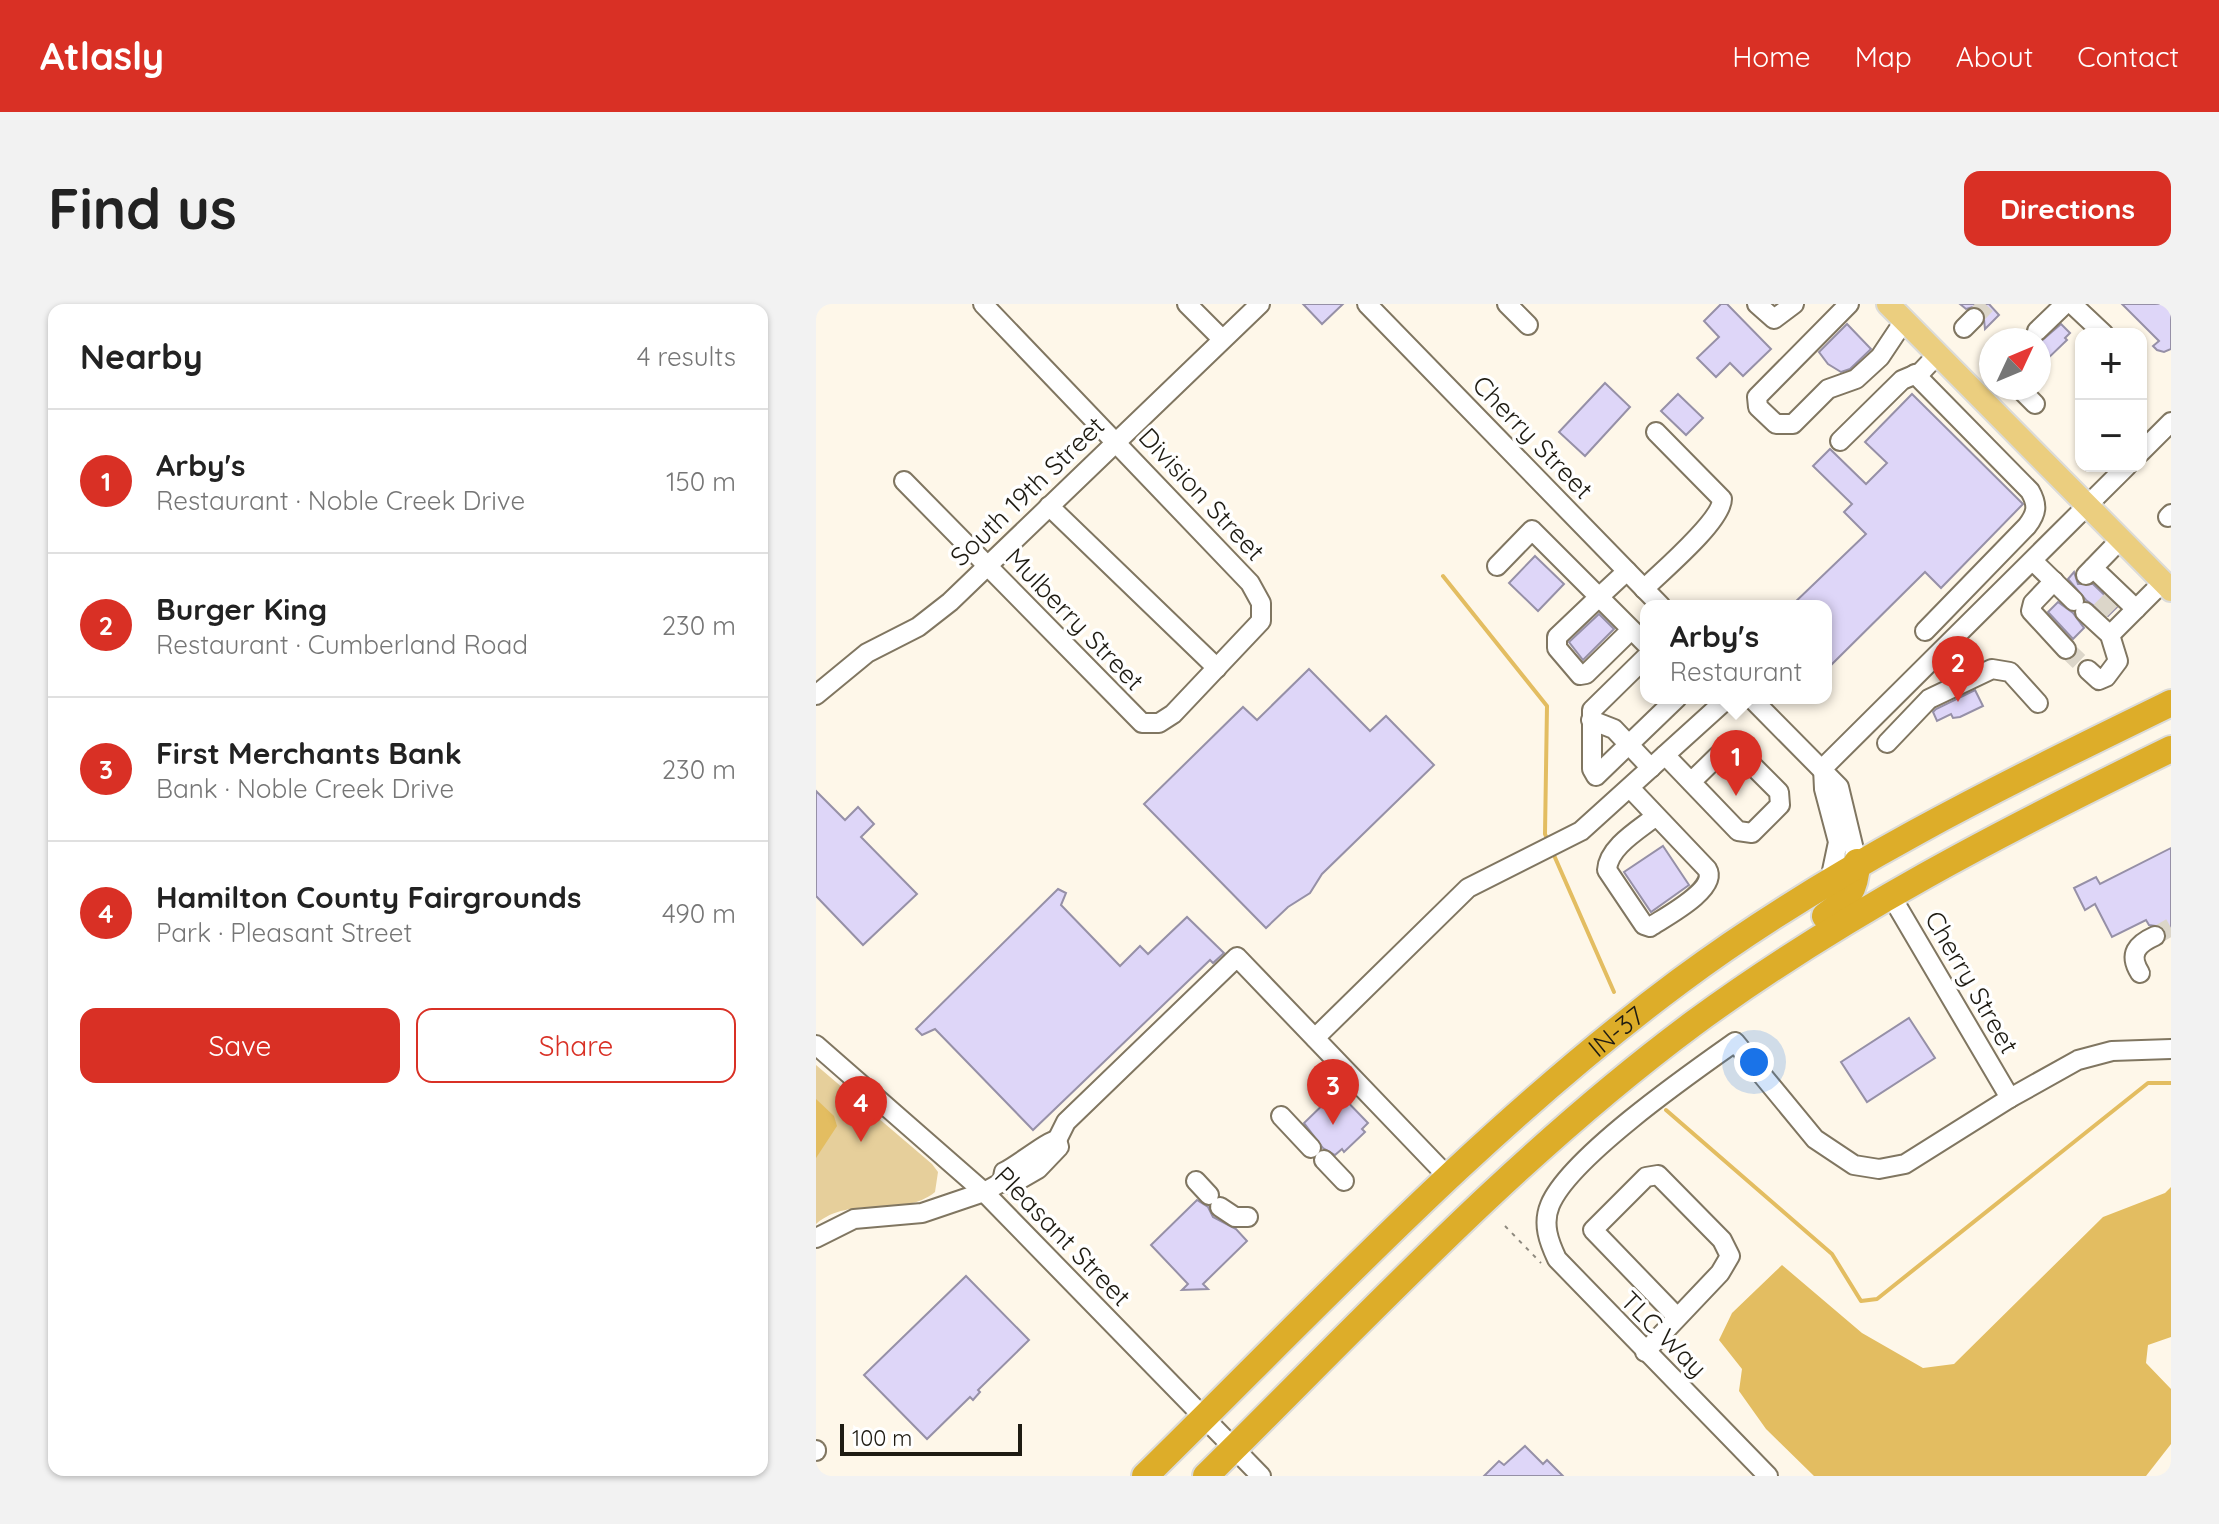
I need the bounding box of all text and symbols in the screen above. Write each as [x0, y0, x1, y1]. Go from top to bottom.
text: Atlasly [40, 32, 164, 80]
text: Home [1732, 39, 1811, 74]
text: Map [1855, 39, 1912, 74]
text: About [1956, 39, 2033, 74]
text: Contact [2077, 39, 2179, 74]
button: Directions [1964, 171, 2171, 246]
text: Find us [48, 173, 237, 243]
north arrow [1979, 328, 2051, 400]
map controls [2075, 328, 2147, 472]
button: + [2075, 328, 2147, 400]
text: Nearby [80, 335, 203, 378]
text: 4 results [637, 340, 736, 373]
street label: Cherry Street [1466, 368, 1600, 506]
button: − [2075, 400, 2147, 472]
street label: South 19th Street [943, 409, 1111, 573]
street label: Division Street [1132, 420, 1272, 568]
text: Arby's [156, 446, 245, 484]
text: 1 [101, 465, 111, 498]
text: 150 m [666, 465, 736, 498]
text: Restaurant · Noble Creek Drive [156, 484, 525, 517]
street label: Mulberry Street [999, 541, 1151, 697]
text: Burger King [156, 590, 327, 628]
popup [1640, 600, 1832, 704]
text: 2 [99, 609, 113, 642]
text: 230 m [662, 609, 736, 642]
text: Arby's [1670, 617, 1759, 655]
text: Restaurant · Cumberland Road [156, 628, 528, 661]
pin: 2 [1932, 636, 1984, 702]
text: Restaurant [1670, 655, 1802, 688]
pin: 1 [1710, 730, 1762, 796]
text: First Merchants Bank [156, 734, 462, 772]
text: 3 [99, 753, 113, 786]
text: 230 m [662, 753, 736, 786]
text: Bank · Noble Creek Drive [156, 772, 454, 805]
text: Hamilton County Fairgrounds [156, 878, 581, 916]
text: 4 [98, 897, 114, 930]
text: 490 m [662, 897, 736, 930]
street label: Cherry Street [1918, 905, 2026, 1059]
text: Park · Pleasant Street [156, 916, 412, 949]
street label: IN-37 [1581, 999, 1650, 1063]
button: Save [80, 1008, 400, 1083]
button: Share [416, 1008, 736, 1083]
your location [1734, 1042, 1774, 1082]
pin: 3 [1307, 1059, 1359, 1125]
pin: 4 [835, 1076, 887, 1142]
street label: Pleasant Street [988, 1159, 1138, 1313]
street label: TLC Way [1614, 1284, 1714, 1384]
scale bar [840, 1420, 1022, 1456]
text: 100 m [852, 1424, 912, 1452]

